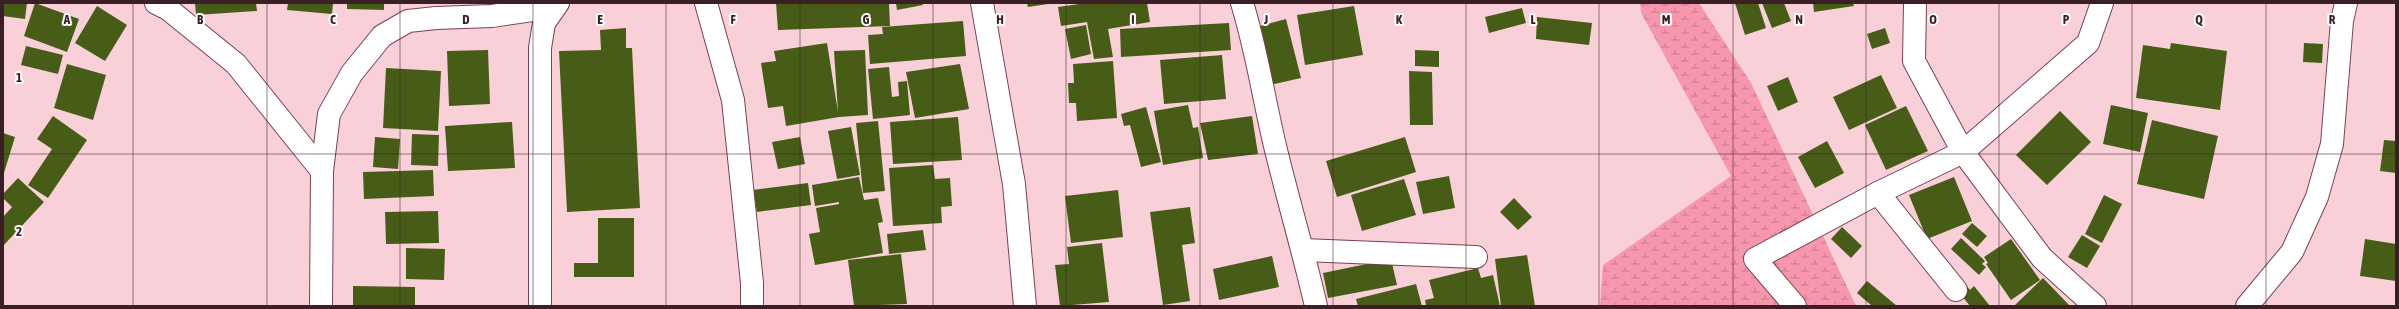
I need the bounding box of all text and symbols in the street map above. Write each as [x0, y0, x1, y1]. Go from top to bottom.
text: A [63, 12, 71, 27]
text: B [197, 12, 204, 27]
text: C [330, 12, 336, 27]
text: D [462, 12, 470, 27]
text: E [597, 12, 603, 27]
text: F [730, 12, 736, 27]
text: G [863, 12, 870, 27]
text: H [996, 12, 1004, 27]
text: I [1131, 12, 1135, 27]
text: J [1263, 12, 1268, 27]
text: K [1396, 12, 1403, 27]
text: L [1530, 12, 1536, 27]
text: M [1662, 12, 1671, 27]
text: N [1795, 12, 1803, 27]
text: O [1929, 12, 1937, 27]
text: P [2063, 12, 2070, 27]
text: Q [2195, 12, 2203, 27]
text: R [2329, 12, 2336, 27]
text: 1 [16, 70, 22, 85]
text: 2 [16, 224, 22, 239]

